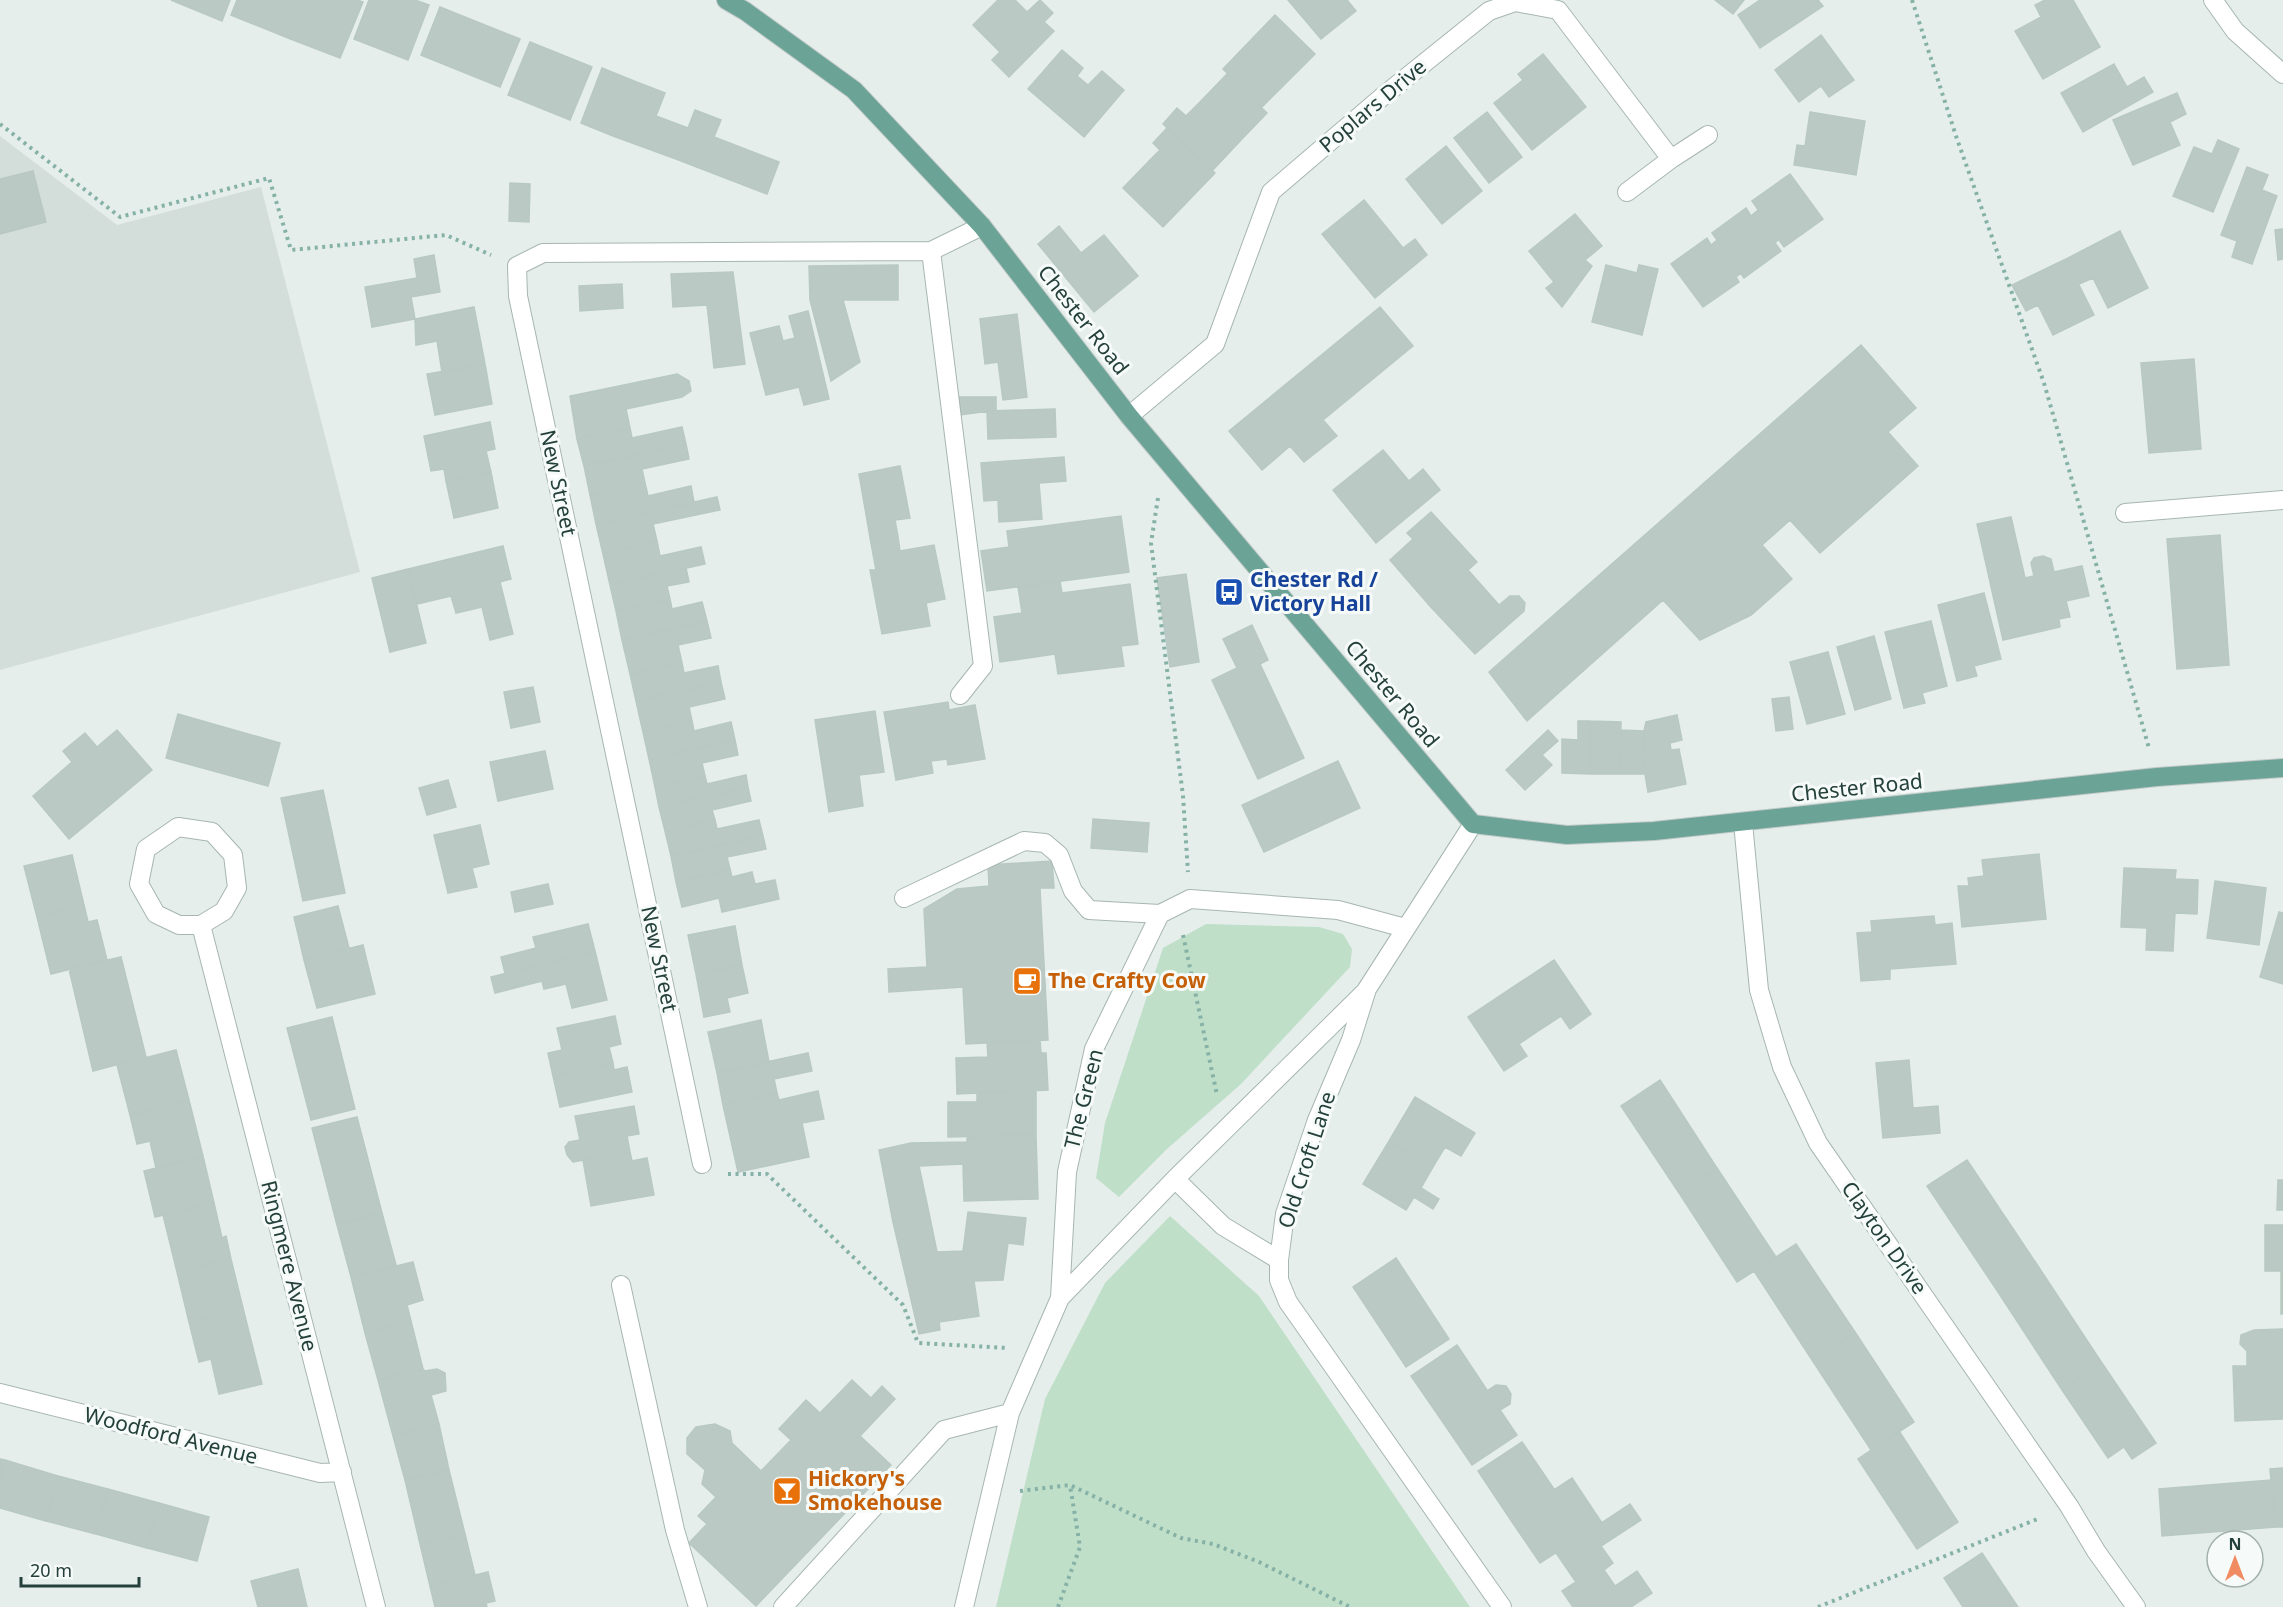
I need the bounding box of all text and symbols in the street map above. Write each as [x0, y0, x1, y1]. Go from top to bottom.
street label: Poplars Drive [1313, 52, 1432, 158]
street label: Chester Road [1032, 259, 1136, 380]
street label: New Street [534, 427, 584, 539]
place label: Chester Rd / Victory Hall [1250, 565, 1378, 617]
bus stop icon: Chester Rd / Victory Hall [1213, 576, 1245, 608]
street label: Chester Road [1340, 634, 1446, 753]
street label: Chester Road [1790, 766, 1924, 808]
street label: New Street [635, 903, 685, 1015]
cafe icon: The Crafty Cow [1011, 965, 1043, 997]
place label: The Crafty Cow [1048, 966, 1206, 994]
street label: The Green [1057, 1046, 1109, 1152]
street label: Old Croft Lane [1271, 1088, 1341, 1232]
street label: Clayton Drive [1836, 1175, 1934, 1299]
street label: Ringmere Avenue [255, 1177, 325, 1354]
street label: Woodford Avenue [82, 1400, 261, 1470]
place label: Hickory's Smokehouse [808, 1464, 942, 1516]
bar icon: Hickory's Smokehouse [771, 1475, 803, 1507]
north arrow [2205, 1529, 2265, 1589]
text: N [2228, 1533, 2242, 1555]
scale bar [21, 1550, 140, 1588]
text: 20 m [30, 1558, 72, 1582]

